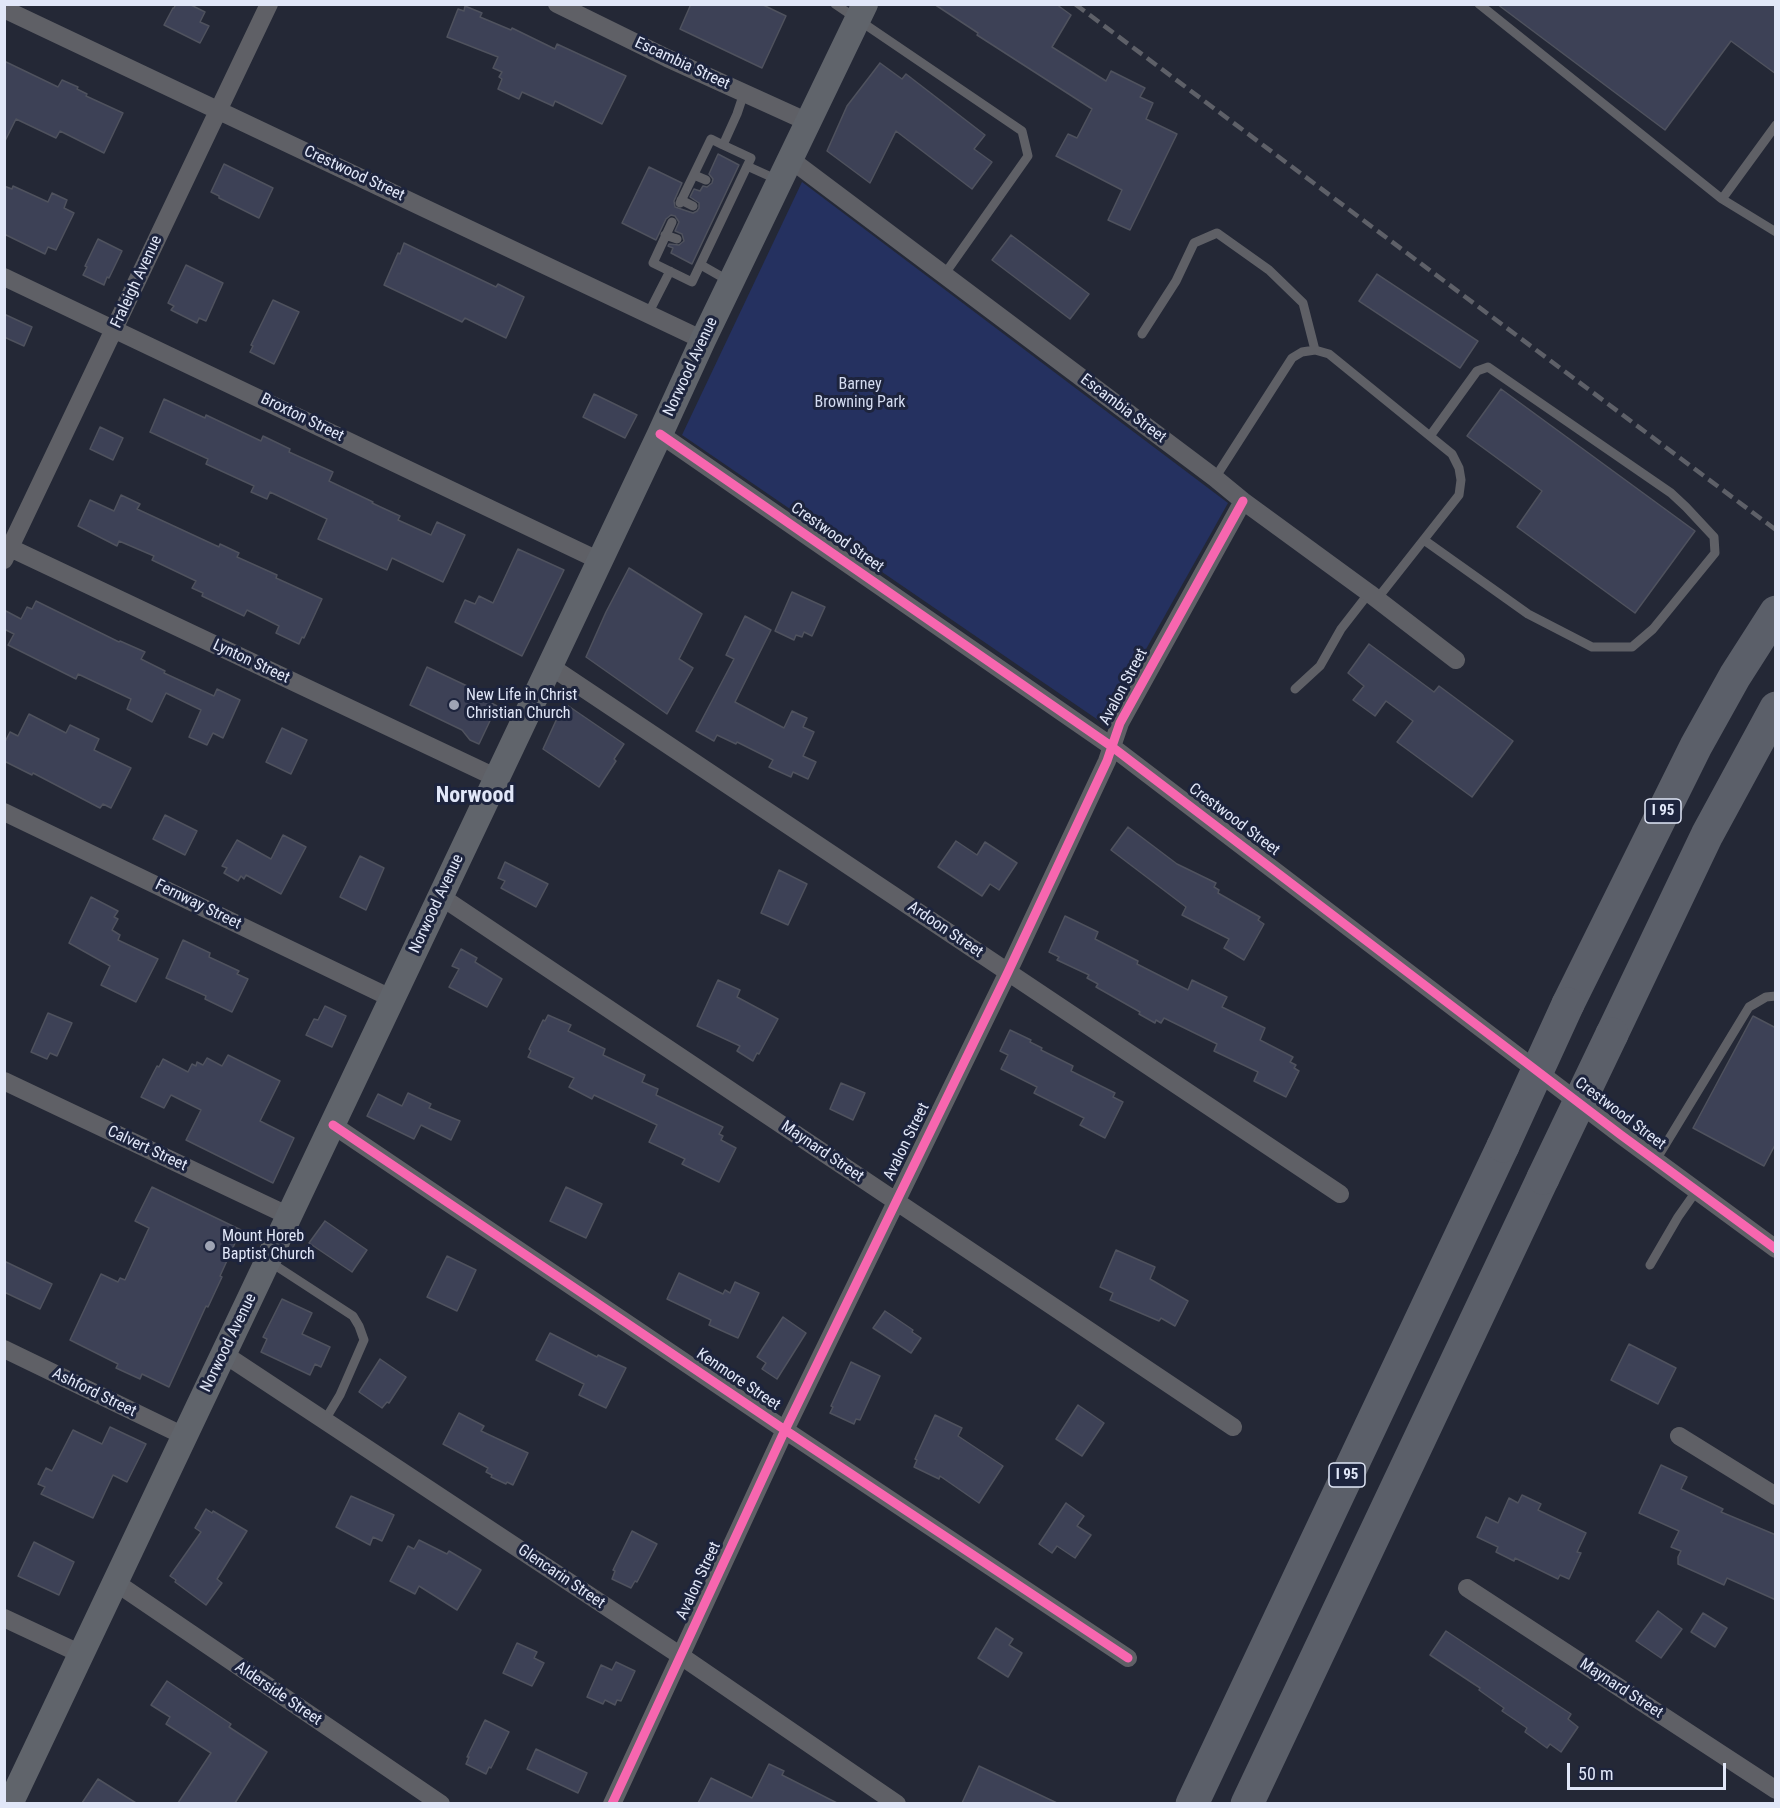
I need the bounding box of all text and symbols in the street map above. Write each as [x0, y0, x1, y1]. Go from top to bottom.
street label: Escambia Street [631, 34, 733, 94]
street label: Crestwood Street [301, 142, 407, 206]
street label: Fraleigh Avenue [107, 233, 167, 331]
street label: Norwood Avenue [660, 314, 722, 420]
street label: Escambia Street [1076, 370, 1170, 448]
park label: Barney Browning Park [814, 375, 906, 413]
street label: Broxton Street [257, 390, 347, 446]
street label: Crestwood Street [787, 499, 887, 577]
street label: Lynton Street [210, 636, 292, 688]
street label: Avalon Street [1096, 645, 1152, 729]
place label: New Life in Christ Christian Church [466, 686, 577, 724]
marker: New Life in Christ Christian Church [447, 698, 461, 712]
street label: Crestwood Street [1185, 780, 1283, 860]
district label: Norwood [436, 783, 514, 809]
road number: I 95 [1645, 799, 1681, 823]
street label: Norwood Avenue [406, 851, 468, 957]
street label: Fernway Street [152, 876, 244, 934]
street label: Ardoon Street [904, 898, 986, 962]
street label: Crestwood Street [1571, 1074, 1669, 1154]
street label: Avalon Street [880, 1100, 934, 1184]
street label: Maynard Street [777, 1117, 867, 1187]
street label: Calvert Street [104, 1122, 190, 1176]
place label: Mount Horeb Baptist Church [222, 1227, 315, 1265]
marker: Mount Horeb Baptist Church [203, 1239, 217, 1253]
street label: Norwood Avenue [197, 1291, 261, 1395]
street label: Kenmore Street [692, 1345, 784, 1415]
street label: Ashford Street [49, 1364, 139, 1422]
road number: I 95 [1329, 1463, 1365, 1487]
street label: Avalon Street [673, 1539, 725, 1623]
street label: Glencarin Street [514, 1541, 608, 1613]
street label: Maynard Street [1576, 1655, 1666, 1723]
street label: Alderside Street [231, 1658, 325, 1730]
scale bar [1570, 1751, 1729, 1789]
text: 50 m [1578, 1763, 1613, 1784]

